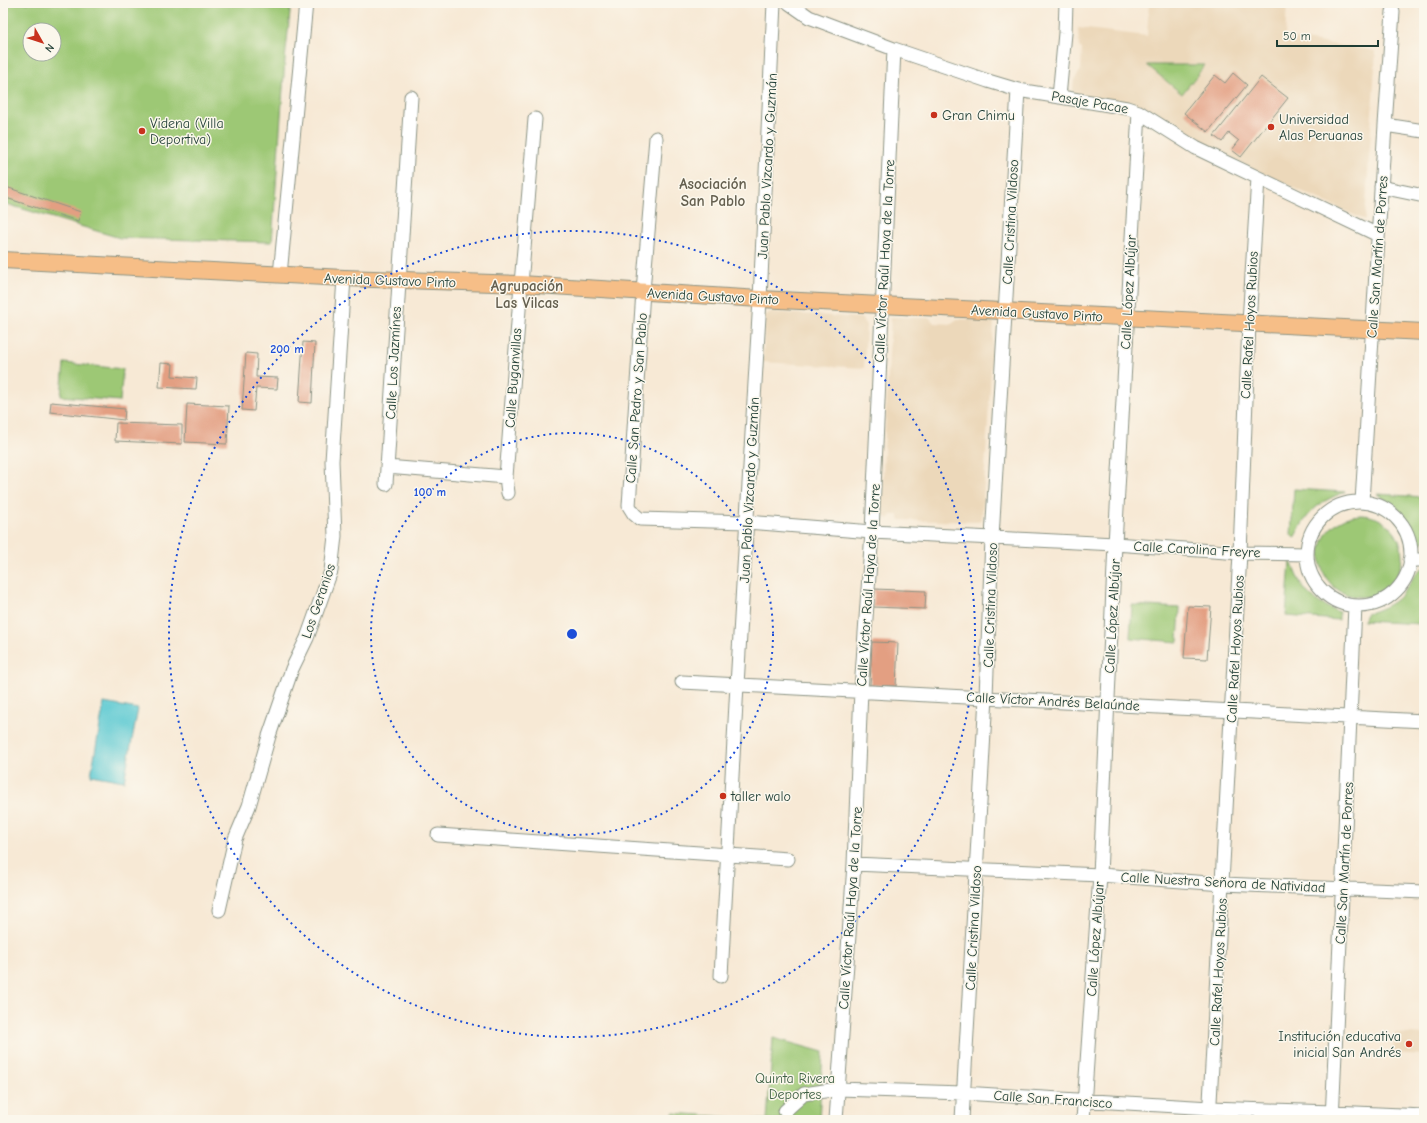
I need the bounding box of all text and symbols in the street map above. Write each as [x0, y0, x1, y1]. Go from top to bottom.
north arrow [22, 22, 62, 62]
scale bar [1277, 22, 1378, 48]
text: 50 m [1283, 29, 1311, 43]
text: N [42, 41, 57, 55]
street label: Juan Pablo Vizcardo y Guzmán [754, 73, 781, 259]
street label: Pasaje Pacae [1050, 87, 1130, 118]
place label: Gran Chimu [942, 107, 1015, 124]
marker: Gran Chimu [929, 110, 939, 120]
place label: Universidad Alas Peruanas [1279, 111, 1363, 144]
place label: Videna (Villa Deportiva) [150, 115, 224, 148]
marker: Universidad Alas Peruanas [1266, 122, 1276, 132]
marker: Videna (Villa Deportiva) [137, 126, 147, 136]
street label: Calle Víctor Raúl Haya de la Torre [871, 159, 898, 363]
street label: Calle Cristina Vildoso [999, 159, 1022, 285]
district label: Asociación San Pablo [679, 175, 747, 210]
street label: Calle San Martín de Porres [1363, 175, 1392, 339]
street label: Calle López Albújar [1117, 234, 1140, 350]
street label: Calle Rafel Hoyos Rubios [1237, 250, 1262, 399]
street label: Avenida Gustavo Pinto [324, 270, 456, 291]
district label: Agrupación Las Vilcas [491, 277, 563, 312]
street label: Avenida Gustavo Pinto [647, 285, 779, 308]
street label: Avenida Gustavo Pinto [971, 302, 1103, 325]
street label: Calle Los Jazmínes [382, 306, 405, 420]
street label: Calle San Pedro y San Pablo [622, 312, 651, 484]
street label: Calle Buganvillas [502, 327, 525, 429]
text: 200 m [270, 342, 304, 356]
street label: Juan Pablo Vizcardo y Guzmán [736, 397, 763, 583]
street label: Calle Víctor Raúl Haya de la Torre [853, 483, 884, 687]
text: 100 m [414, 485, 446, 499]
street label: Calle Carolina Freyre [1133, 538, 1261, 561]
street label: Calle Cristina Vildoso [980, 542, 1001, 668]
street label: Calle López Albújar [1101, 558, 1124, 674]
street label: Los Geranios [298, 561, 339, 641]
street label: Calle Rafel Hoyos Rubios [1223, 574, 1248, 723]
centre of rings [565, 627, 579, 641]
street label: Calle Víctor Andrés Belaúnde [966, 688, 1140, 715]
street label: Calle San Martín de Porres [1332, 781, 1357, 945]
place label: taller walo [730, 788, 791, 805]
marker: taller walo [718, 791, 728, 801]
street label: Calle Víctor Raúl Haya de la Torre [835, 806, 866, 1010]
street label: Calle Cristina Vildoso [962, 865, 985, 991]
street label: Calle Nuestra Señora de Natividad [1120, 869, 1326, 896]
street label: Calle López Albújar [1083, 881, 1108, 997]
street label: Calle Rafel Hoyos Rubios [1206, 897, 1231, 1046]
place label: Institución educativa inicial San Andrés [1278, 1028, 1401, 1061]
marker: Institución educativa inicial San Andrés [1404, 1039, 1414, 1049]
park label: Quinta Rivera Deportes [755, 1070, 835, 1103]
street label: Calle San Francisco [993, 1087, 1113, 1112]

